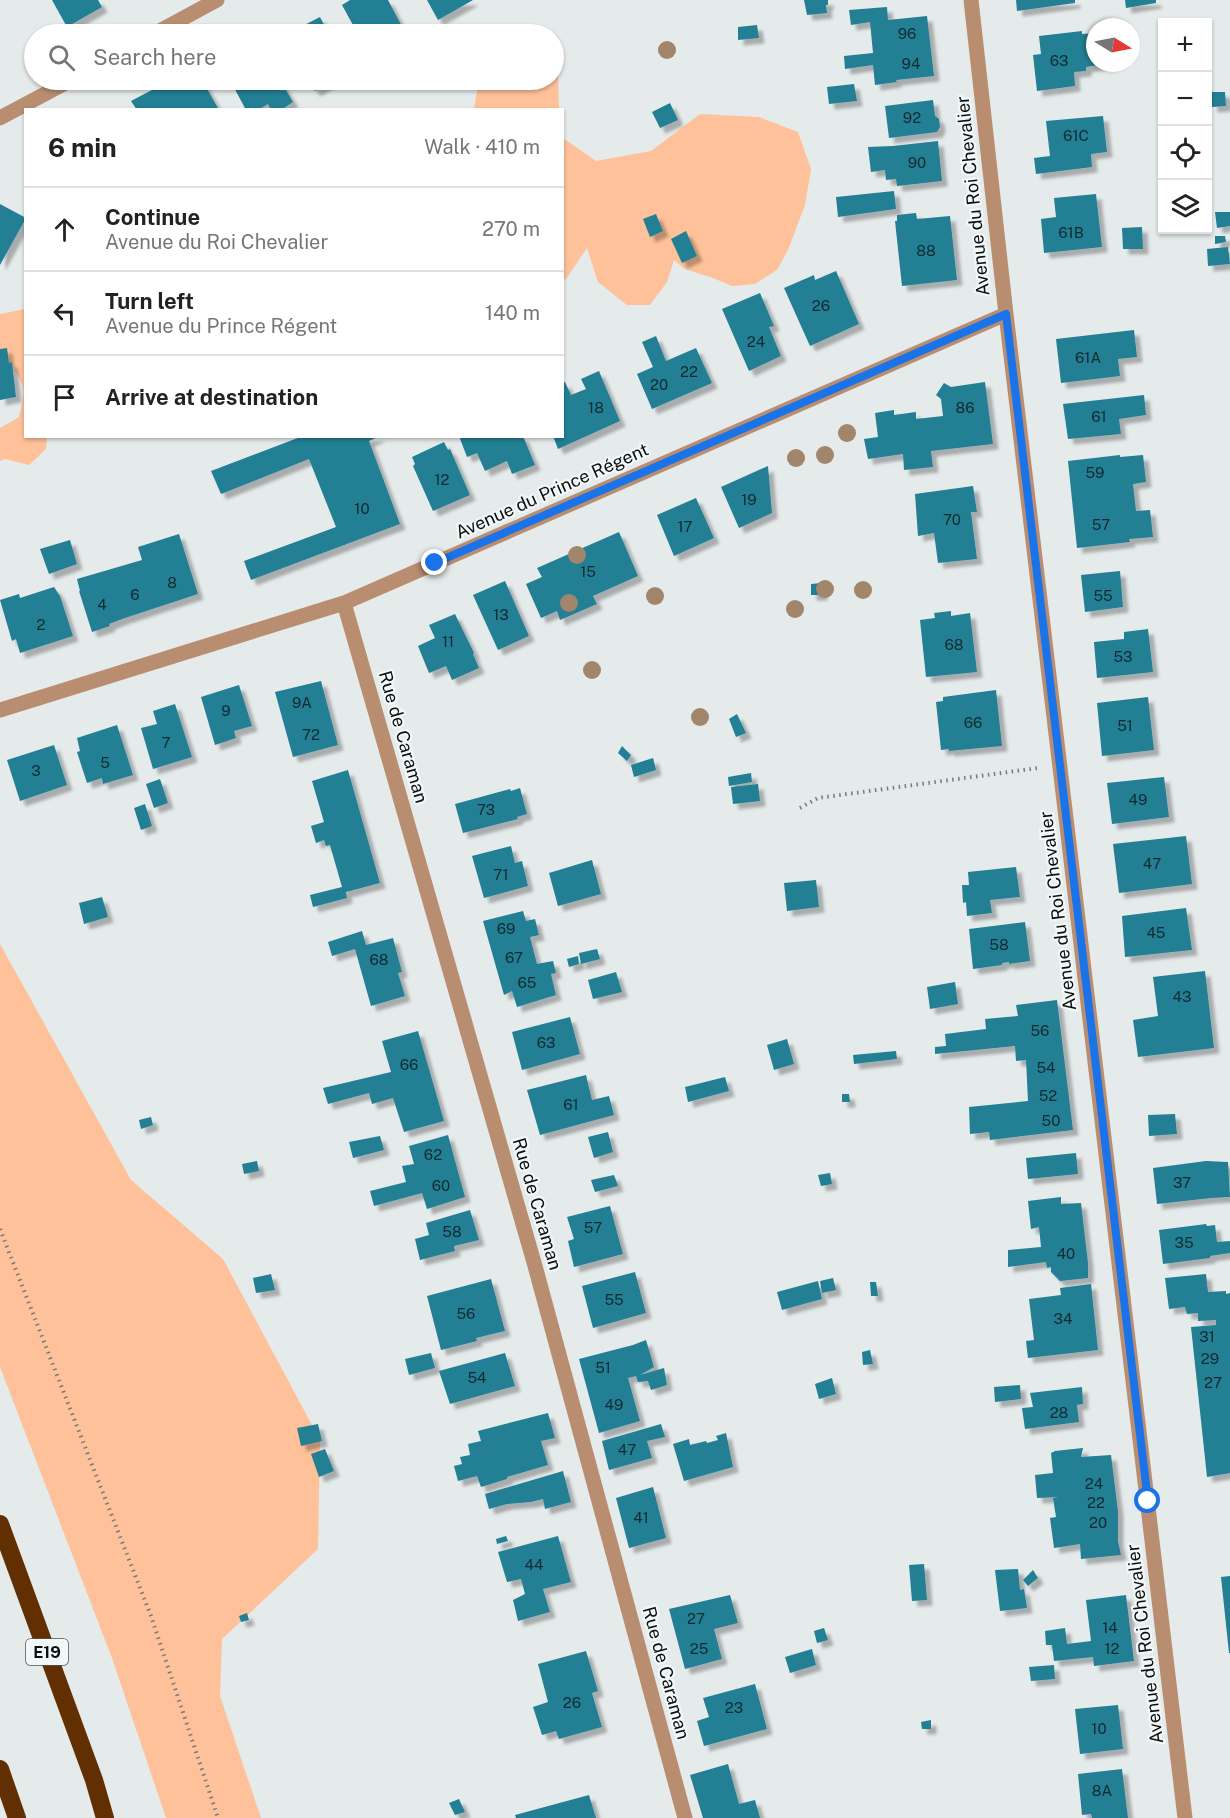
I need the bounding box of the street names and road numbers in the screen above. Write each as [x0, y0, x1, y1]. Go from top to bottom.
street label: Avenue du Roi Chevalier [952, 95, 993, 297]
street label: Avenue du Prince Régent [452, 438, 652, 543]
street label: Rue de Caraman [375, 668, 432, 805]
street label: Avenue du Roi Chevalier [1035, 810, 1080, 1012]
street label: Rue de Caraman [509, 1135, 566, 1272]
street label: Avenue du Roi Chevalier [1122, 1543, 1167, 1745]
street label: Rue de Caraman [639, 1604, 694, 1742]
road number: E19 [26, 1639, 68, 1665]

